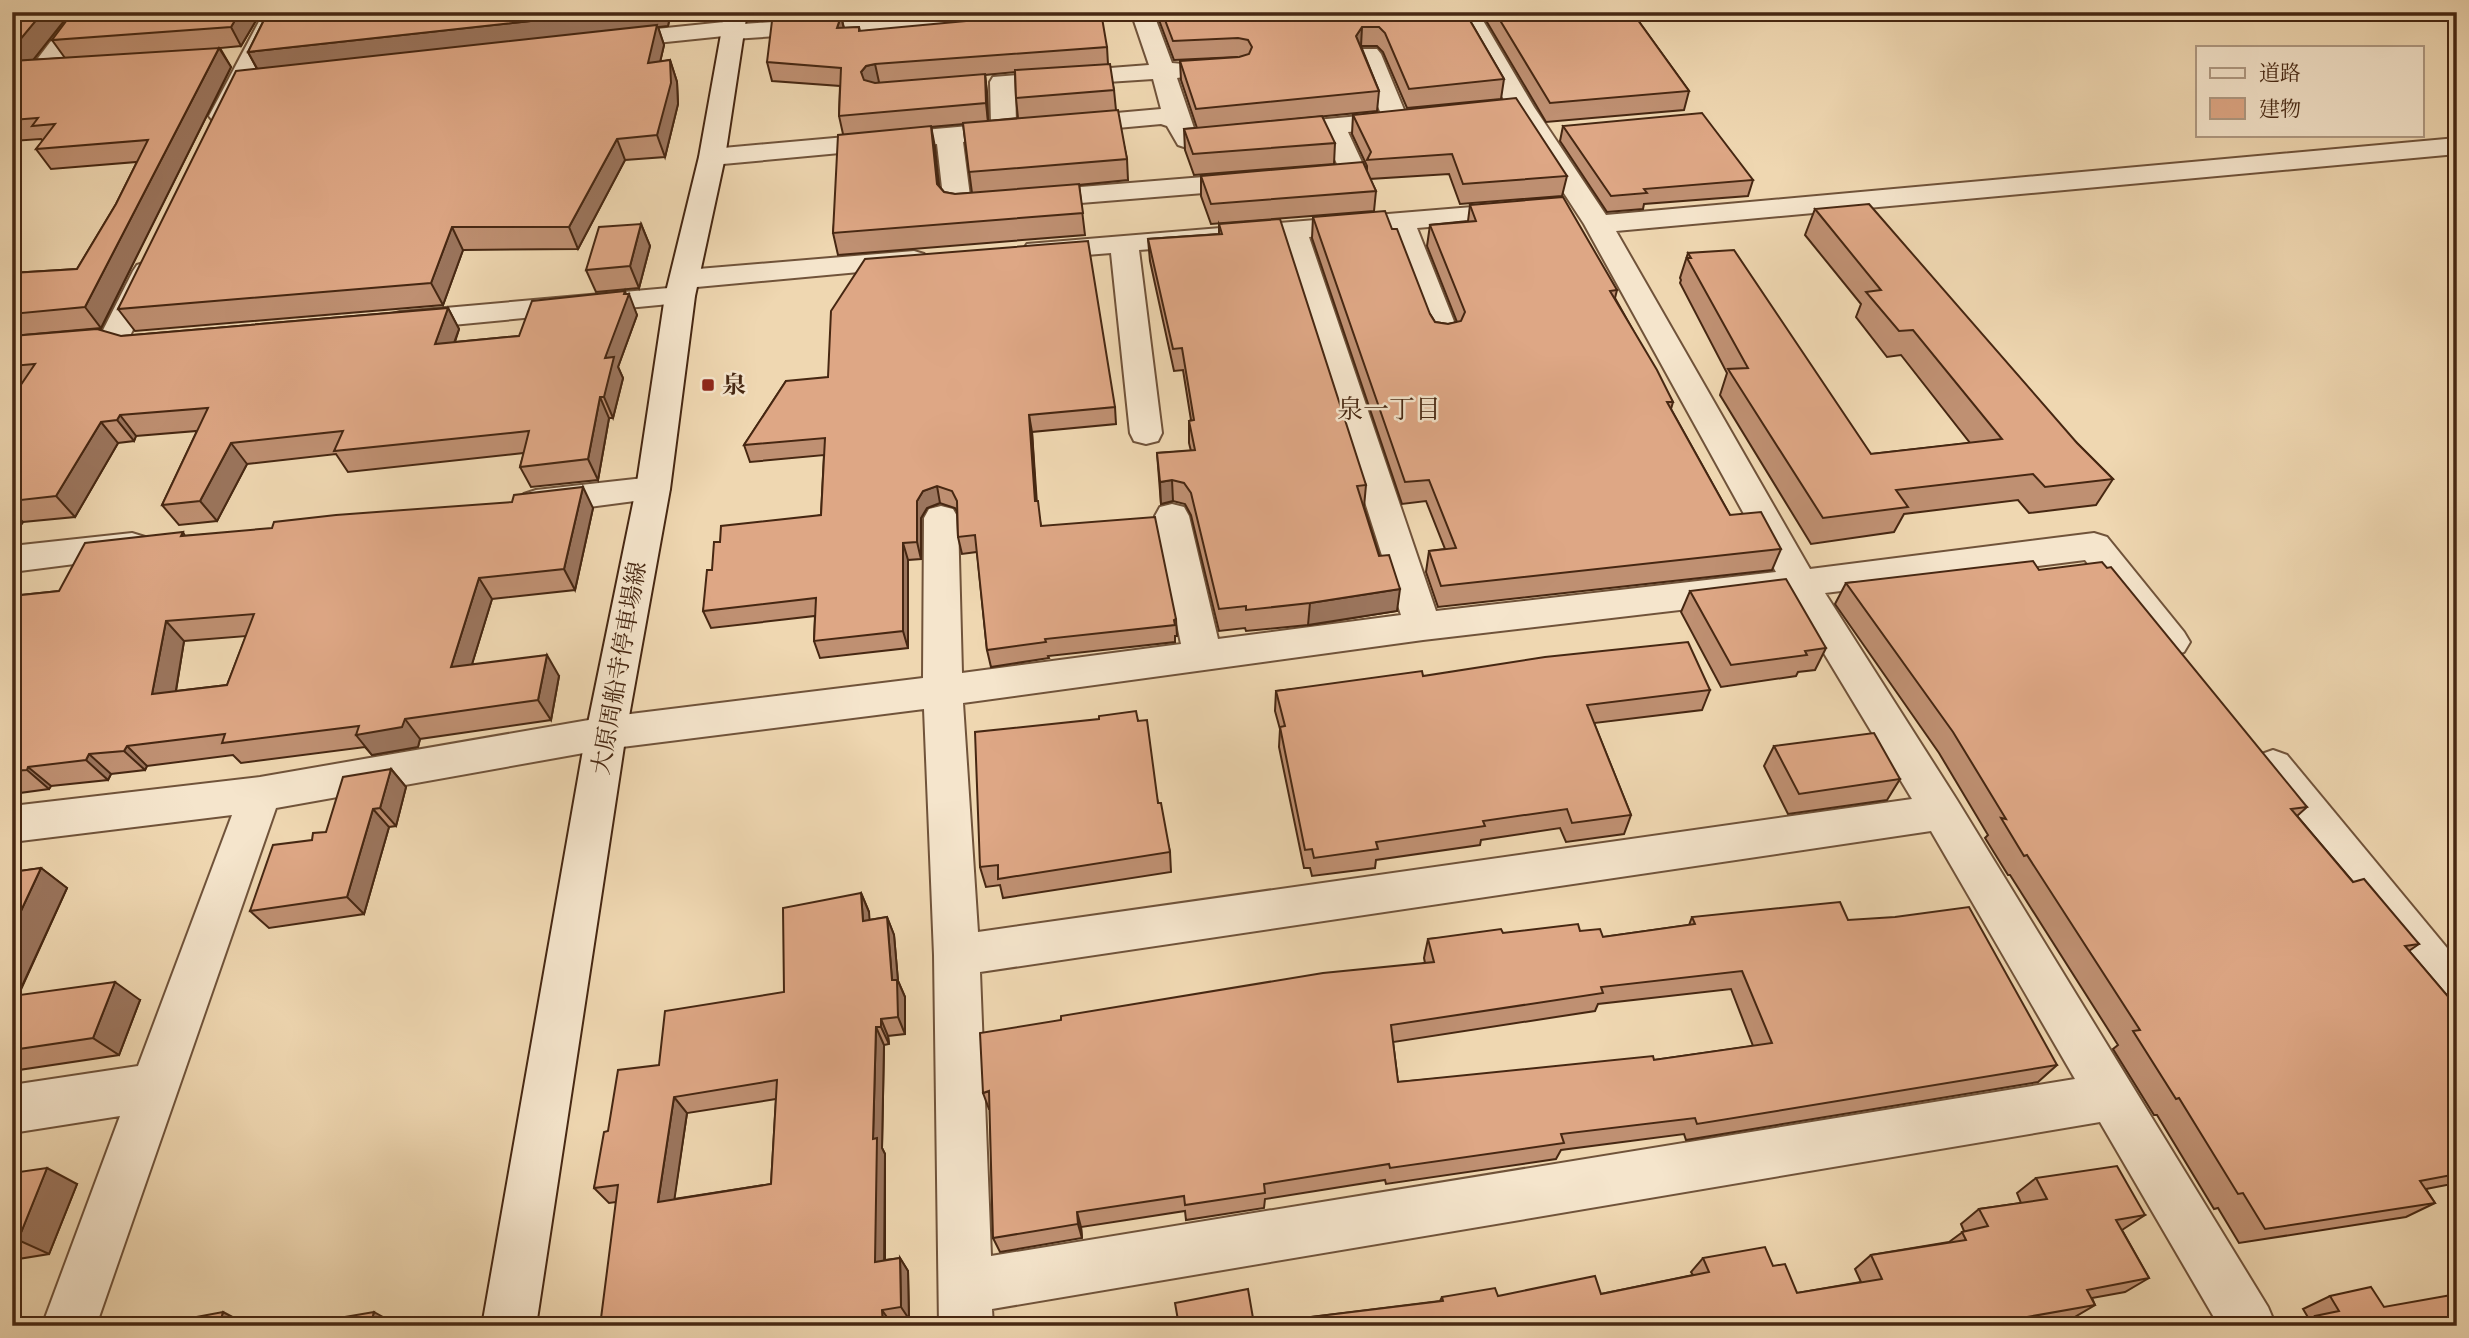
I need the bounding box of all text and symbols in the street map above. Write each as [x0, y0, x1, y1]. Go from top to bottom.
legend [2196, 46, 2424, 136]
text: 道路 [2259, 60, 2301, 86]
text: 建物 [2259, 96, 2301, 122]
place label: 泉 [722, 370, 746, 400]
marker: 泉 [700, 377, 716, 393]
district label: 泉一丁目 [1337, 393, 1441, 425]
street label: 大原周船寺停車場線 [585, 559, 653, 777]

